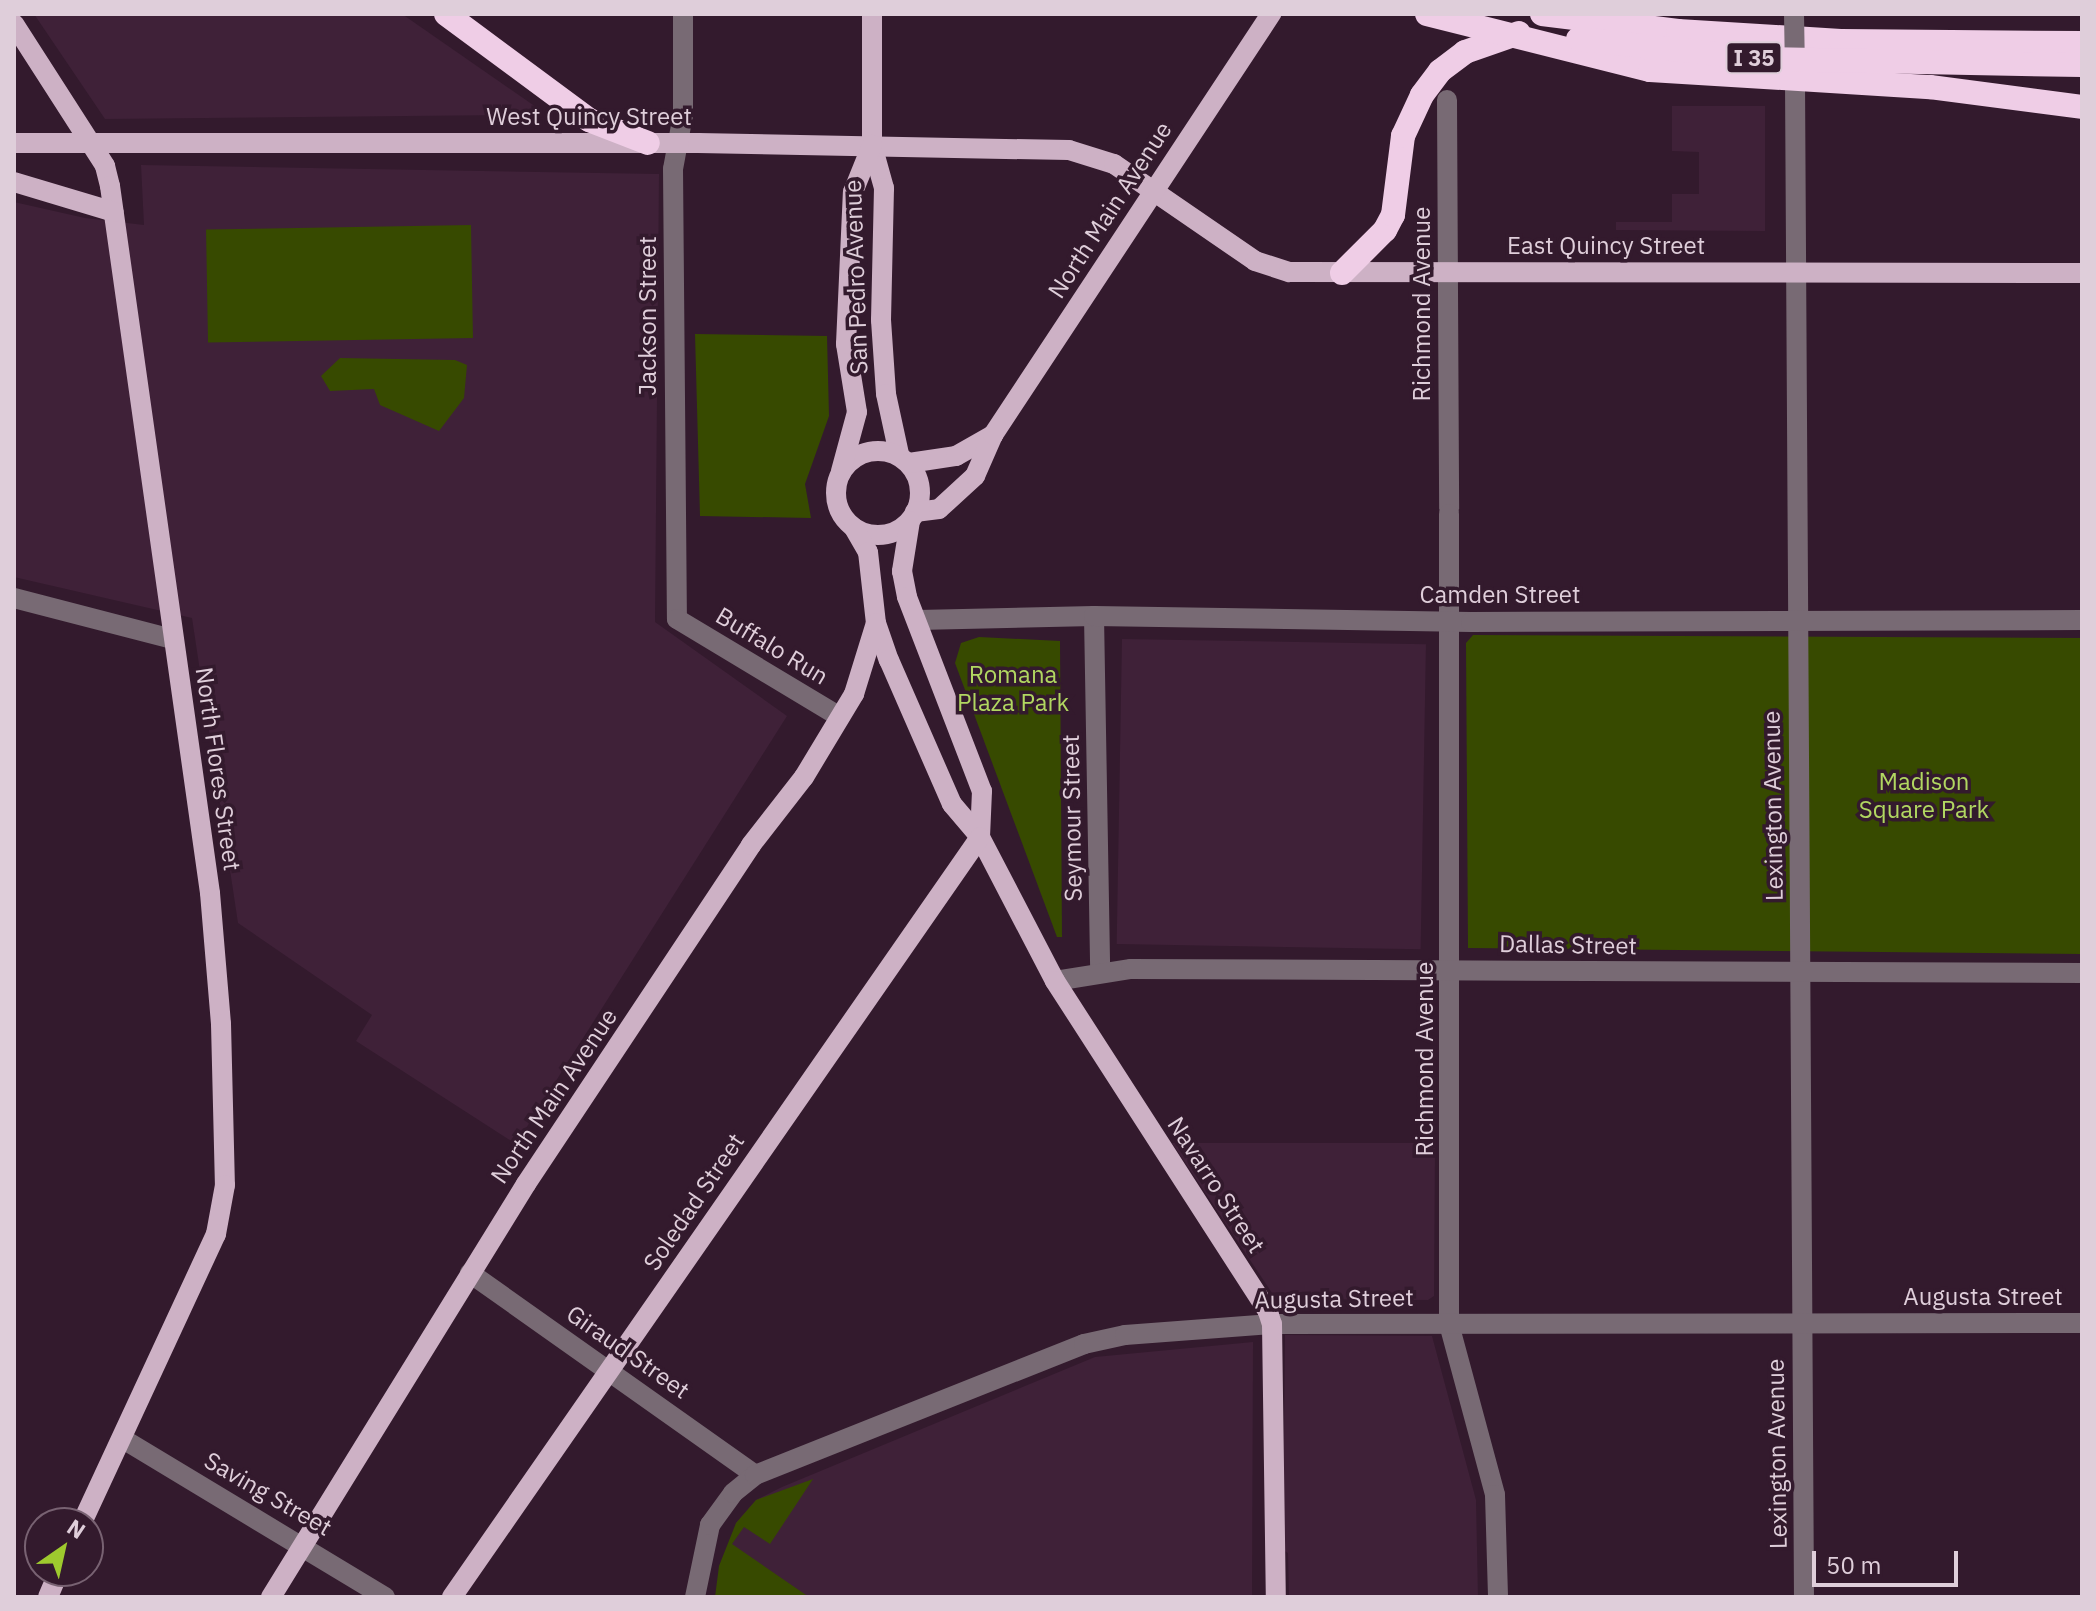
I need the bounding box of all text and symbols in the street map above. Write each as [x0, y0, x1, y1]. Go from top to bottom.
road number: I 35 [1724, 40, 1784, 76]
street label: West Quincy Street [486, 103, 692, 131]
street label: North Main Avenue [1042, 116, 1178, 304]
street label: San Pedro Avenue [838, 179, 874, 375]
street label: Richmond Avenue [1408, 207, 1436, 401]
street label: East Quincy Street [1507, 232, 1705, 260]
street label: Jackson Street [634, 236, 662, 396]
street label: Camden Street [1420, 581, 1580, 609]
street label: Buffalo Run [711, 601, 833, 691]
park label: Romana Plaza Park [957, 661, 1069, 717]
street label: North Flores Street [189, 665, 247, 873]
street label: Lexington Avenue [1757, 711, 1789, 901]
street label: Seymour Street [1056, 734, 1088, 902]
park label: Madison Square Park [1859, 768, 1989, 824]
street label: Dallas Street [1499, 929, 1637, 961]
street label: Richmond Avenue [1411, 962, 1439, 1156]
street label: North Main Avenue [485, 1003, 623, 1189]
street label: Navarro Street [1161, 1112, 1271, 1258]
street label: Soledad Street [638, 1128, 750, 1276]
street label: Augusta Street [1254, 1283, 1414, 1315]
street label: Augusta Street [1903, 1283, 2063, 1311]
street label: Giraud Street [561, 1299, 695, 1405]
street label: Lexington Avenue [1761, 1359, 1793, 1549]
street label: Saving Street [199, 1446, 337, 1542]
north arrow [24, 1507, 104, 1587]
text: N [62, 1512, 91, 1545]
scale bar [1816, 1535, 1962, 1585]
text: 50 m [1826, 1549, 1881, 1581]

